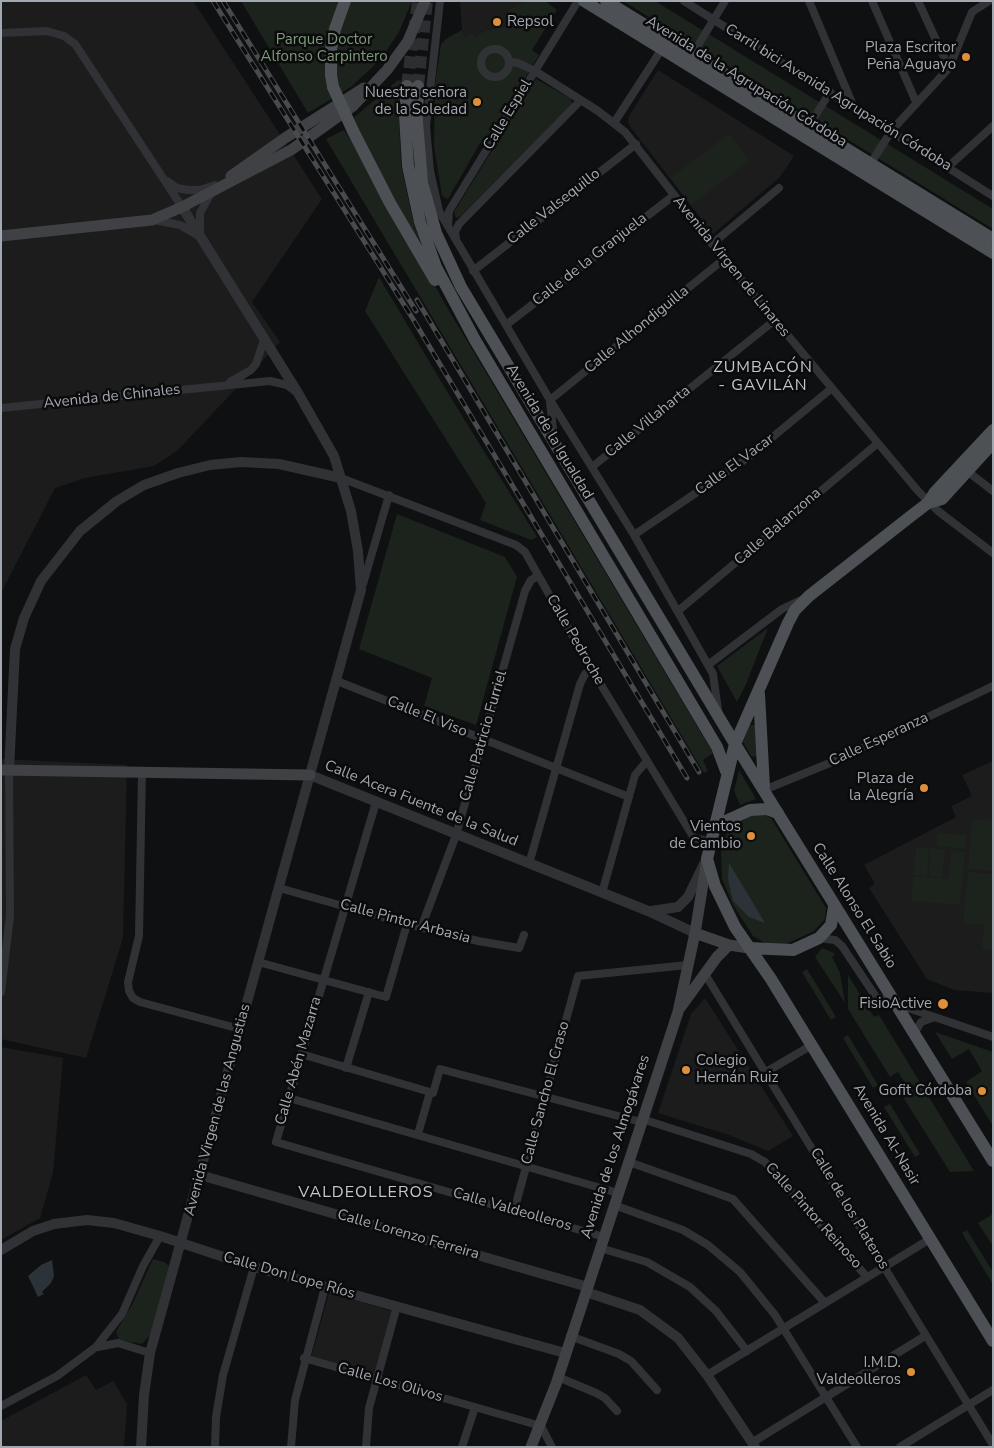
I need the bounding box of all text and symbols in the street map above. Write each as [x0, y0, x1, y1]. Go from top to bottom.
street label: Avenida de la Agrupación Córdoba [642, 12, 850, 152]
place label: Repsol [507, 13, 554, 31]
marker: Repsol [491, 16, 503, 28]
street label: Carril bici Avenida Agrupación Córdoba [721, 20, 955, 176]
park label: Parque Doctor Alfonso Carpintero [260, 31, 388, 66]
place label: Plaza Escritor Peña Aguayo [865, 39, 956, 74]
marker: Plaza Escritor Peña Aguayo [960, 51, 972, 63]
street label: Calle Espiel [480, 77, 536, 153]
place label: Nuestra señora de la Soledad [365, 84, 467, 119]
marker: Nuestra señora de la Soledad [471, 96, 483, 108]
street label: Calle Valsequillo [504, 165, 604, 249]
street label: Avenida Virgen de Linares [669, 193, 793, 341]
street label: Calle de la Granjuela [529, 210, 651, 310]
street label: Calle Alhondiguilla [581, 282, 693, 378]
district label: ZUMBACÓN - GAVILÁN [712, 358, 814, 396]
street label: Avenida de la Igualdad [502, 361, 596, 503]
street label: Avenida de Chinales [43, 381, 181, 413]
street label: Calle Villaharta [602, 382, 694, 462]
street label: Calle El Vacar [692, 430, 778, 500]
street label: Calle Balanzona [731, 484, 825, 570]
street label: Calle Pedroche [542, 592, 608, 688]
street label: Calle Patricio Furriel [457, 668, 511, 804]
street label: Calle El Viso [384, 693, 470, 741]
street label: Calle Esperanza [826, 709, 932, 771]
street label: Calle Acera Fuente de la Salud [322, 757, 520, 851]
place label: Plaza de la Alegría [849, 770, 914, 805]
marker: Plaza de la Alegría [918, 782, 930, 794]
place label: Vientos de Cambio [669, 818, 741, 853]
marker: Vientos de Cambio [745, 830, 757, 842]
street label: Calle Alonso El Sabio [808, 840, 900, 972]
street label: Calle Pintor Arbasia [338, 896, 472, 948]
street label: Calle Abén Mazarra [272, 995, 326, 1127]
place label: FisioActive [859, 995, 932, 1013]
marker: FisioActive [936, 997, 950, 1011]
street label: Avenida Virgen de las Angustias [181, 1002, 255, 1218]
street label: Calle Sancho El Craso [518, 1019, 574, 1167]
place label: Colegio Hernán Ruiz [696, 1052, 778, 1087]
street label: Avenida de los Almogávares [578, 1053, 654, 1241]
marker: Colegio Hernán Ruiz [680, 1064, 692, 1076]
street label: Avenida Al-Nasir [849, 1081, 923, 1189]
place label: Gofit Córdoba [878, 1082, 972, 1100]
marker: Gofit Córdoba [976, 1085, 988, 1097]
street label: Calle de los Plateros [806, 1145, 892, 1273]
street label: Calle Pintor Reinoso [761, 1159, 865, 1273]
district label: VALDEOLLEROS [297, 1183, 435, 1203]
street label: Calle Valdeolleros [450, 1184, 574, 1236]
street label: Calle Lorenzo Ferreira [335, 1206, 481, 1264]
street label: Calle Don Lope Ríos [221, 1249, 357, 1303]
place label: I.M.D. Valdeolleros [817, 1354, 901, 1389]
street label: Calle Los Olivos [335, 1359, 445, 1407]
marker: I.M.D. Valdeolleros [905, 1366, 917, 1378]

